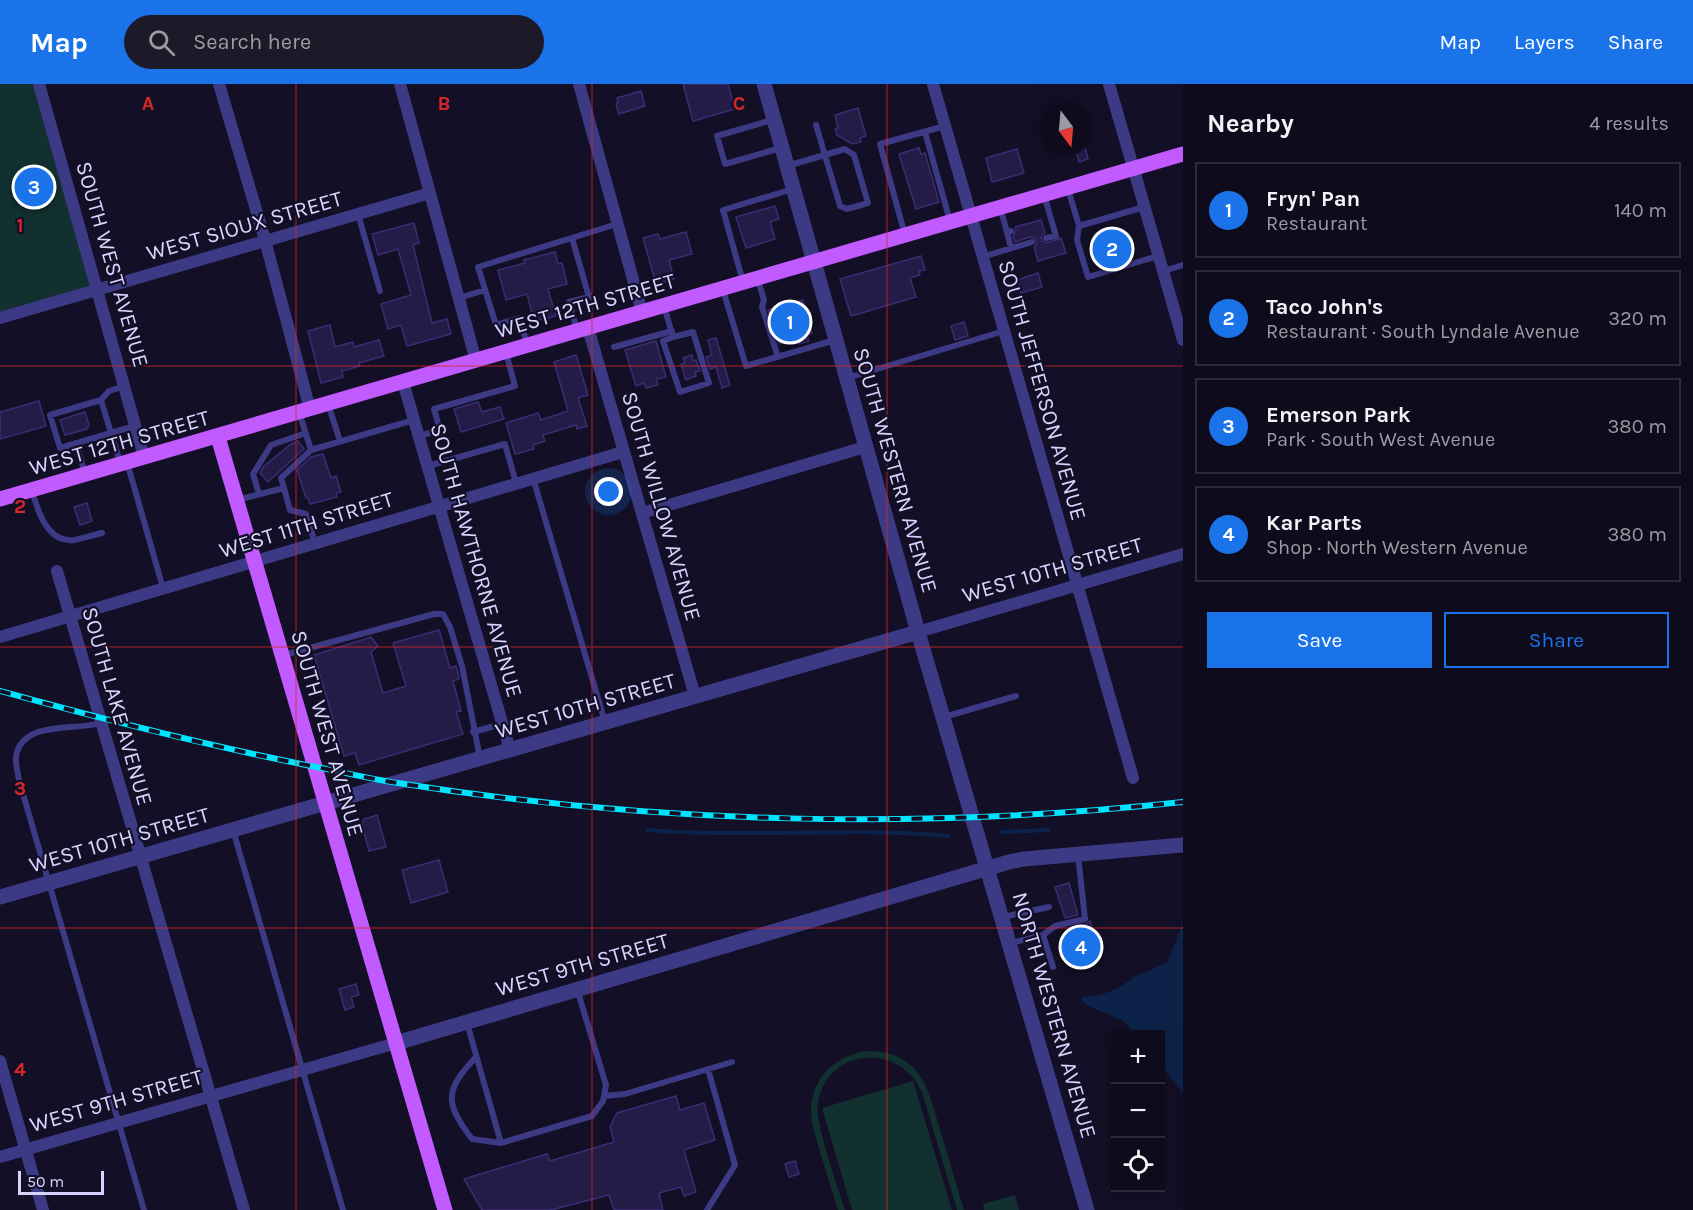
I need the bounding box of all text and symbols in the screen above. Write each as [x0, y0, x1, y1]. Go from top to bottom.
search box [124, 15, 544, 69]
text: Map [30, 26, 88, 59]
icon: search [145, 26, 178, 59]
text: Search here [193, 29, 311, 55]
text: Map [1439, 30, 1481, 54]
text: Layers [1514, 30, 1575, 54]
text: Share [1608, 30, 1663, 54]
text: A [142, 92, 155, 115]
text: B [438, 92, 450, 115]
text: C [733, 92, 745, 115]
north arrow [1039, 102, 1093, 156]
text: Nearby [1207, 108, 1294, 139]
text: 4 results [1589, 112, 1669, 135]
street label: SOUTH WEST AVENUE [70, 158, 154, 370]
pin: 3 [15, 164, 54, 210]
street label: WEST SIOUX STREET [143, 186, 345, 266]
text: Fryn' Pan [1266, 186, 1360, 212]
text: 1 [1225, 199, 1232, 222]
text: 140 m [1614, 199, 1667, 222]
text: Restaurant [1266, 212, 1368, 235]
text: 1 [16, 214, 24, 237]
pin: 2 [1092, 226, 1132, 272]
street label: SOUTH JEFFERSON AVENUE [992, 257, 1092, 523]
street label: WEST 12TH STREET [492, 268, 678, 344]
text: Taco John's [1266, 294, 1383, 320]
pin: 1 [770, 300, 810, 344]
text: 2 [1222, 307, 1235, 330]
text: 320 m [1608, 307, 1667, 330]
text: Restaurant · South Lyndale Avenue [1266, 320, 1580, 343]
street label: SOUTH WESTERN AVENUE [848, 345, 943, 596]
street label: SOUTH WILLOW AVENUE [616, 389, 706, 624]
text: Emerson Park [1266, 402, 1411, 428]
street label: WEST 12TH STREET [26, 405, 212, 481]
text: 3 [1222, 415, 1235, 438]
text: 380 m [1608, 415, 1667, 438]
street label: SOUTH HAWTHORNE AVENUE [424, 420, 528, 700]
text: Park · South West Avenue [1266, 428, 1495, 451]
your location [594, 477, 623, 506]
street label: WEST 11TH STREET [216, 486, 396, 564]
text: 2 [14, 495, 26, 518]
text: Kar Parts [1266, 510, 1362, 536]
text: 4 [1223, 523, 1234, 546]
text: 380 m [1608, 523, 1667, 546]
street label: WEST 10TH STREET [959, 532, 1145, 608]
text: Shop · North Western Avenue [1266, 536, 1528, 559]
street label: SOUTH LAKE AVENUE [76, 604, 158, 809]
button: Save [1207, 612, 1432, 668]
button: Share [1444, 612, 1669, 668]
street label: SOUTH WEST AVENUE [285, 627, 369, 839]
street label: WEST 10TH STREET [492, 668, 678, 744]
text: 3 [14, 777, 26, 800]
street label: WEST 10TH STREET [26, 802, 212, 878]
street label: NORTH WESTERN AVENUE [1006, 889, 1102, 1141]
pin: 4 [1062, 924, 1100, 970]
street label: WEST 9TH STREET [493, 928, 672, 1002]
map controls [1111, 1030, 1165, 1192]
button: + [1111, 1030, 1165, 1084]
text: 4 [14, 1058, 26, 1081]
street label: WEST 9TH STREET [27, 1064, 206, 1138]
button: − [1111, 1084, 1165, 1138]
button: locate [1111, 1138, 1165, 1192]
scale bar [18, 1168, 104, 1196]
text: 50 m [27, 1172, 64, 1191]

